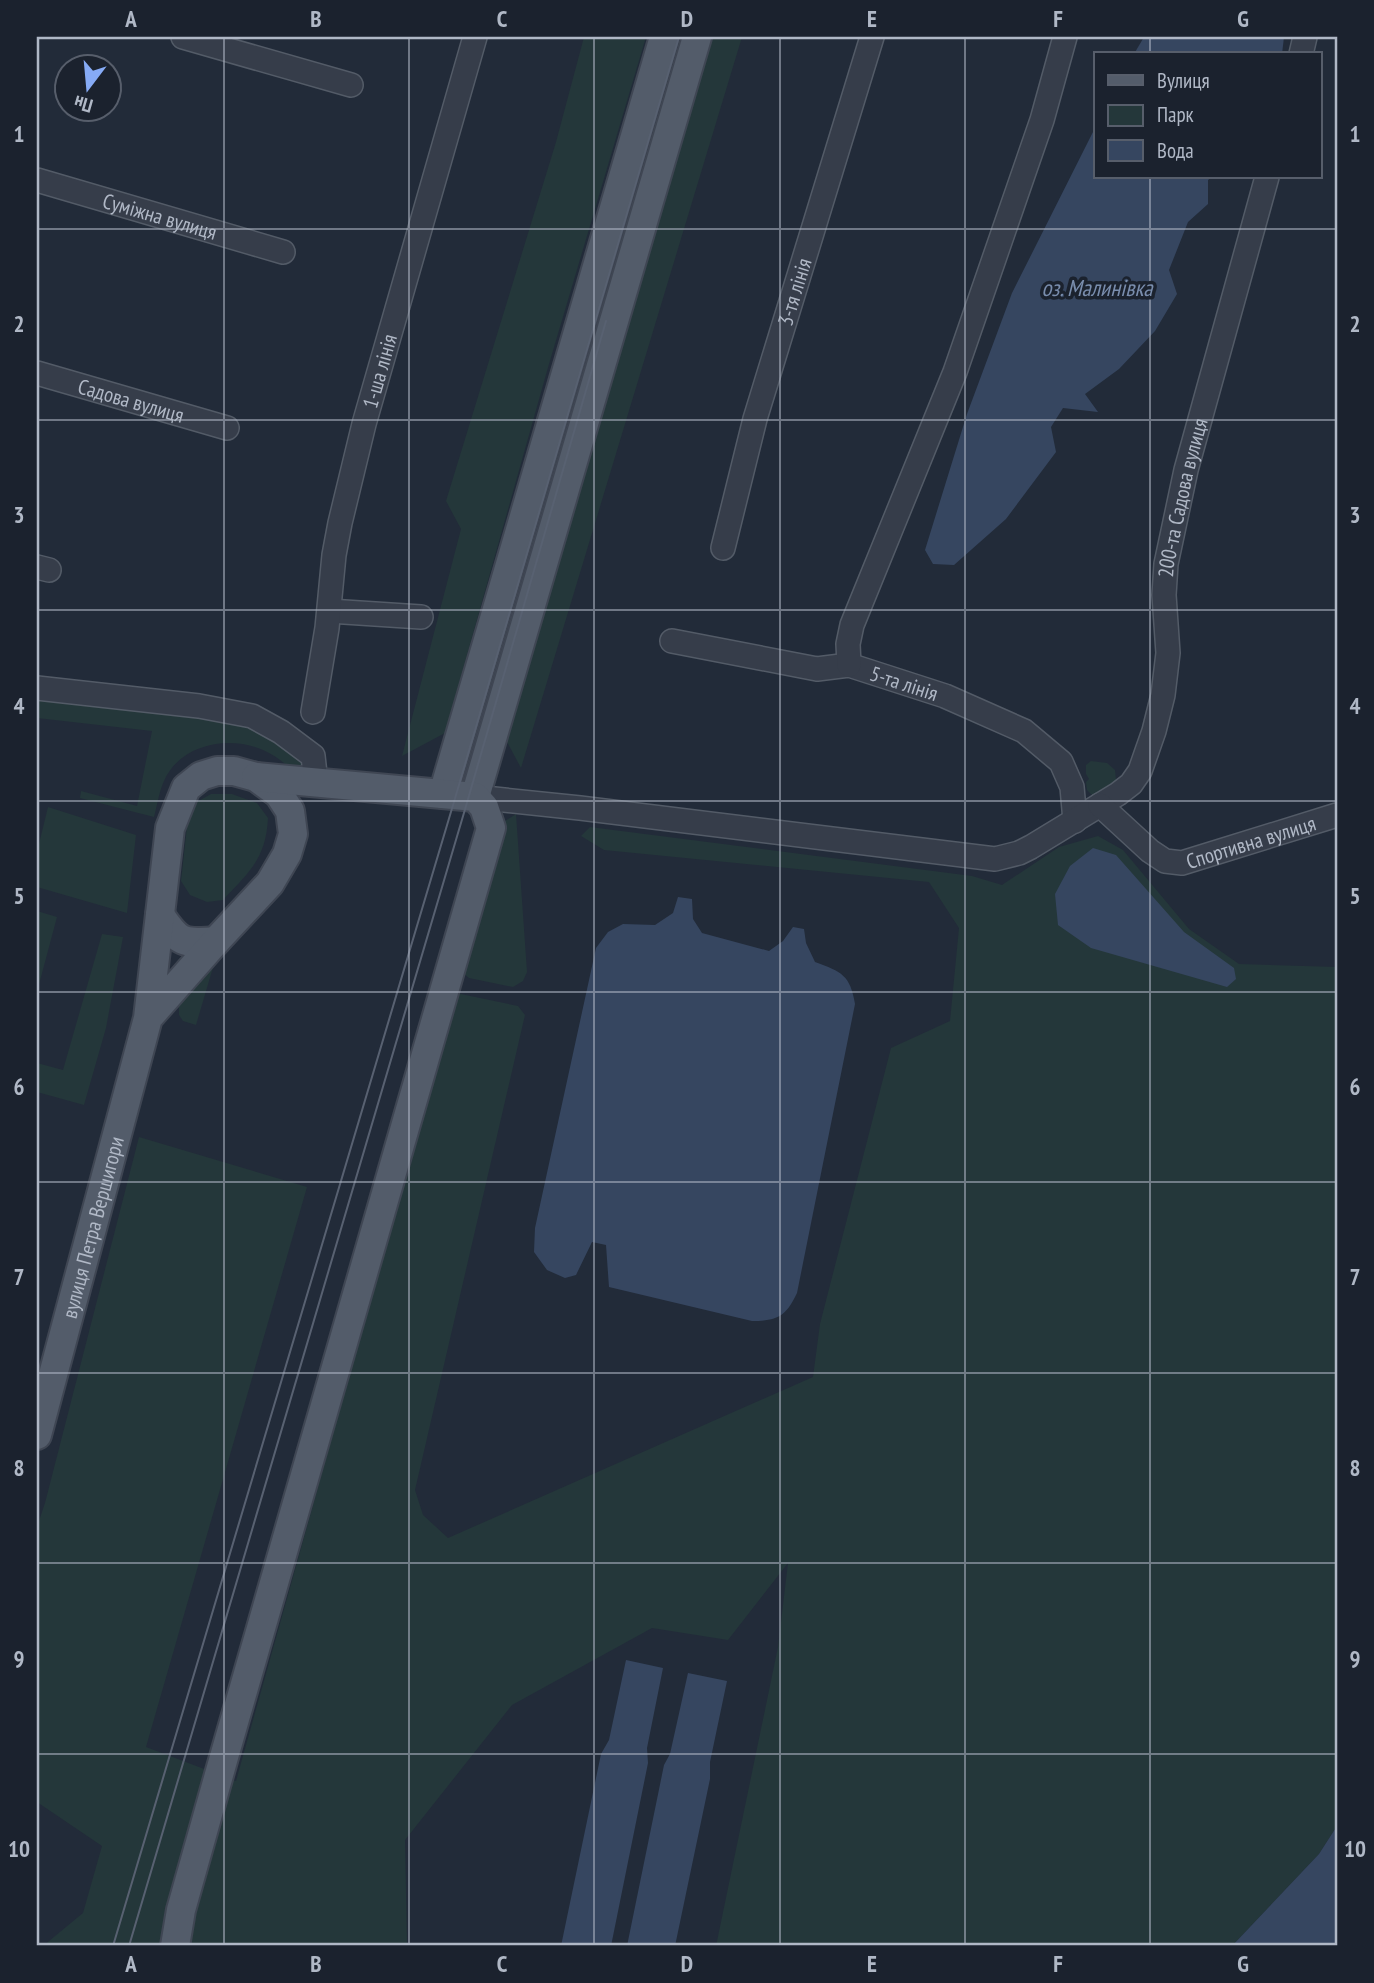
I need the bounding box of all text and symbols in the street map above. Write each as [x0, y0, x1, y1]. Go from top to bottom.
text: A [124, 4, 137, 33]
text: B [310, 4, 322, 33]
text: C [497, 4, 508, 33]
text: D [681, 4, 693, 33]
text: E [867, 4, 877, 33]
text: F [1053, 4, 1063, 33]
text: G [1237, 4, 1249, 33]
north arrow [52, 52, 122, 122]
legend [1094, 52, 1322, 178]
text: Вулиця [1157, 67, 1210, 94]
text: Пн [71, 90, 95, 118]
text: Парк [1157, 101, 1194, 128]
text: 1 [14, 119, 25, 148]
text: 1 [1350, 119, 1361, 148]
text: Вода [1157, 137, 1194, 164]
street label: Суміжна вулиця [100, 187, 220, 245]
street label: 3-тя лінія [771, 255, 817, 329]
water label: оз. Малинівка [1041, 273, 1154, 302]
text: 2 [14, 309, 25, 338]
text: 2 [1350, 309, 1361, 338]
street label: 1-ша лінія [356, 331, 403, 411]
street label: Садова вулиця [75, 372, 187, 428]
street label: 200-та Садова вулиця [1152, 415, 1213, 578]
text: 3 [14, 500, 25, 529]
text: 3 [1350, 500, 1361, 529]
street label: 5-та лінія [867, 659, 942, 706]
text: 4 [14, 691, 25, 720]
text: 4 [1350, 691, 1361, 720]
street label: Спортивна вулиця [1183, 809, 1319, 874]
text: 5 [14, 881, 25, 910]
text: 5 [1350, 881, 1361, 910]
text: 6 [14, 1072, 25, 1101]
text: 6 [1350, 1072, 1361, 1101]
street label: вулиця Петра Вершигори [55, 1133, 129, 1321]
text: 7 [14, 1262, 25, 1291]
text: 7 [1350, 1262, 1361, 1291]
text: 8 [14, 1453, 25, 1482]
text: 8 [1350, 1453, 1361, 1482]
text: 9 [14, 1644, 25, 1673]
text: 9 [1350, 1644, 1361, 1673]
text: 10 [8, 1834, 30, 1863]
text: 10 [1344, 1834, 1366, 1863]
text: A [124, 1949, 137, 1978]
text: B [310, 1949, 322, 1978]
text: C [497, 1949, 508, 1978]
text: D [681, 1949, 693, 1978]
text: E [867, 1949, 877, 1978]
text: F [1053, 1949, 1063, 1978]
text: G [1237, 1949, 1249, 1978]

